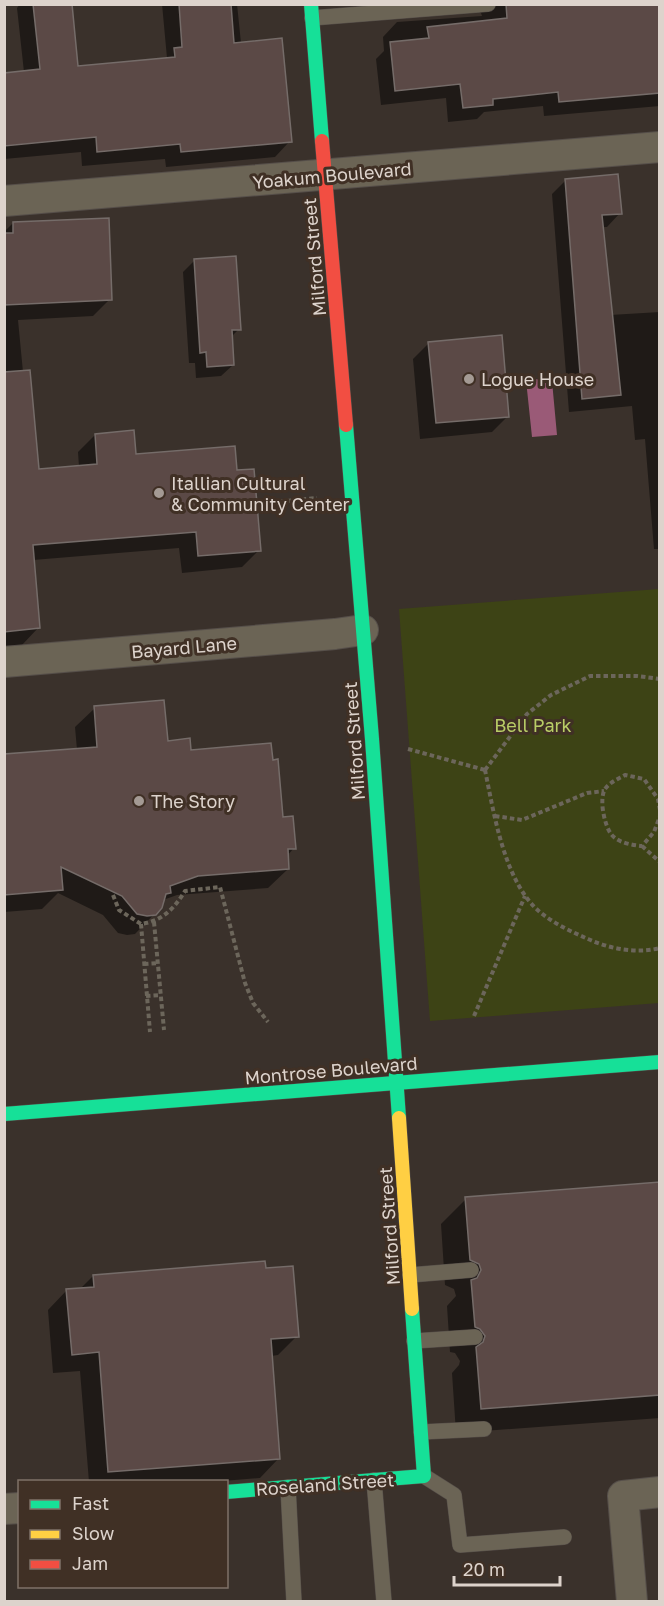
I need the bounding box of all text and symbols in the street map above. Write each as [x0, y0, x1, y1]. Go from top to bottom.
street label: Yoakum Boulevard [252, 157, 412, 193]
street label: Milford Street [298, 197, 330, 317]
place label: Logue House [481, 368, 594, 390]
marker: Logue House [462, 372, 476, 386]
place label: Itallian Cultural & Community Center [171, 472, 350, 515]
marker: Itallian Cultural & Community Center [152, 486, 166, 500]
street label: Bayard Lane [130, 631, 238, 663]
street label: Milford Street [339, 681, 369, 801]
park label: Bell Park [494, 714, 572, 736]
place label: The Story [151, 790, 235, 812]
marker: The Story [132, 794, 146, 808]
street label: Montrose Boulevard [244, 1051, 418, 1089]
street label: Milford Street [374, 1166, 404, 1286]
street label: Roseland Street [255, 1468, 395, 1500]
legend [18, 1480, 228, 1588]
text: Fast [72, 1492, 109, 1514]
text: Slow [72, 1522, 115, 1544]
scale bar [454, 1549, 560, 1587]
text: Jam [72, 1552, 108, 1574]
text: 20 m [463, 1558, 505, 1580]

